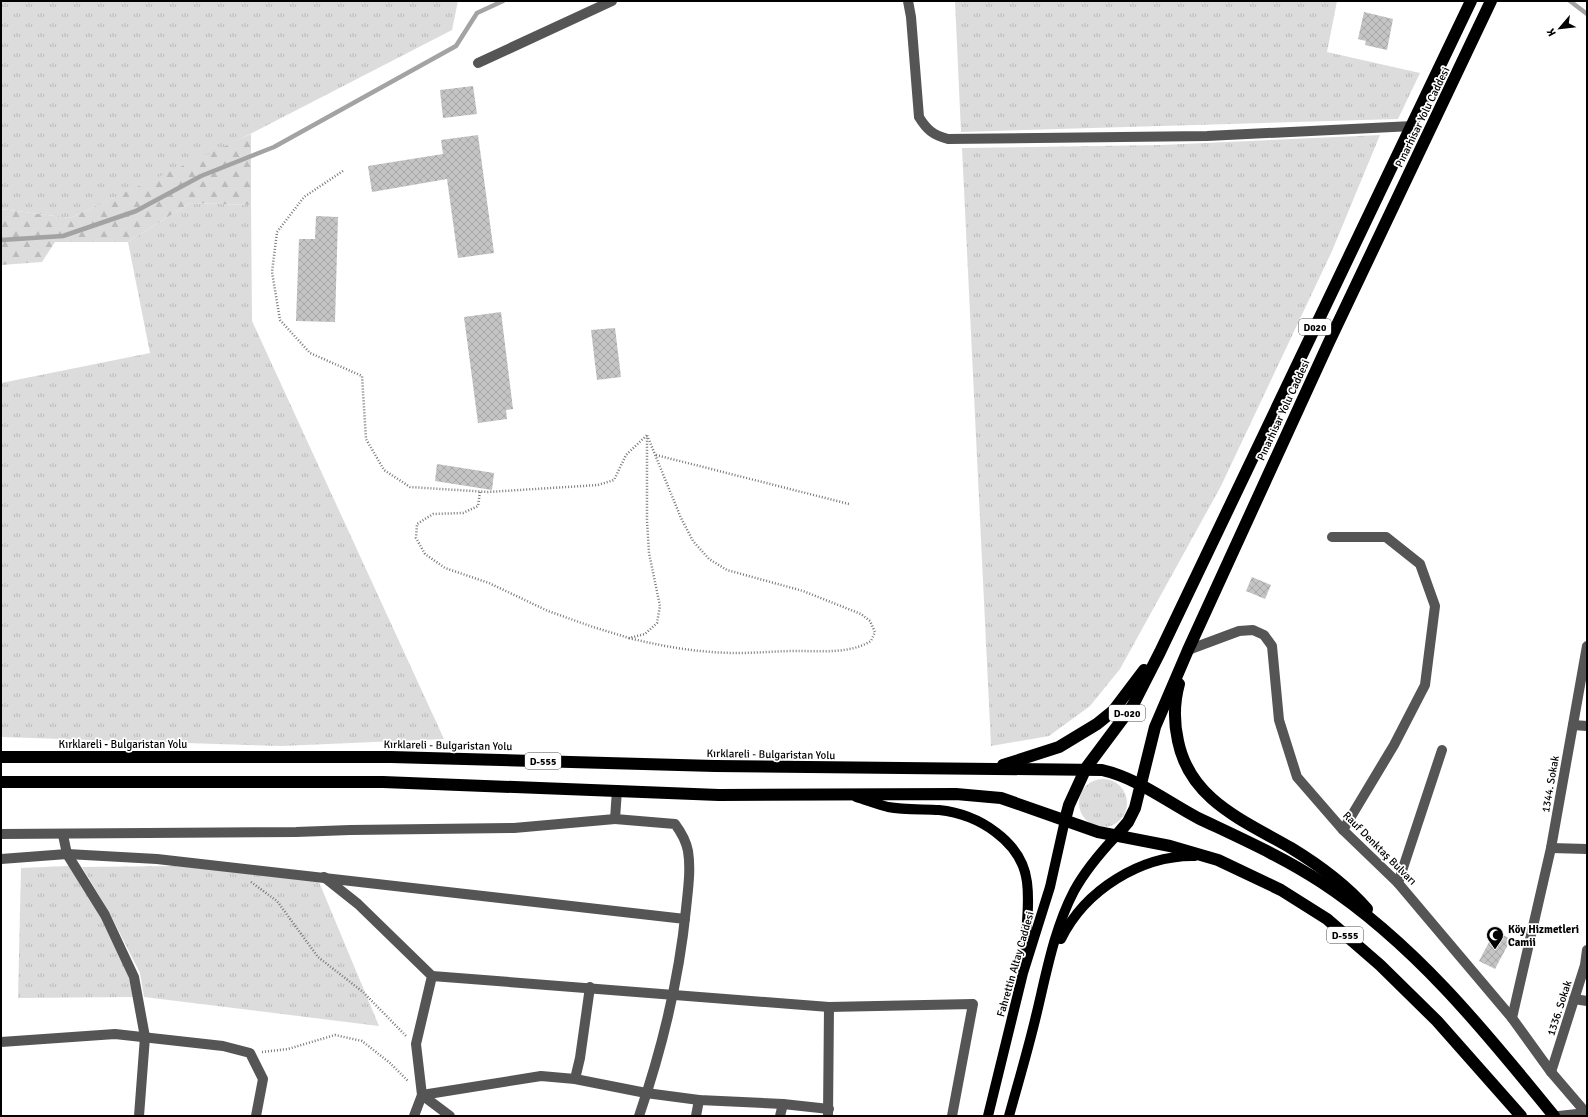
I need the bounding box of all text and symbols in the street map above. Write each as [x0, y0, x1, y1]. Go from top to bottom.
north arrow [1540, 8, 1580, 48]
text: K [1544, 26, 1559, 39]
street label: Pınarhisar Yolu Caddesi [1393, 65, 1452, 169]
road number: D020 [1299, 319, 1331, 335]
street label: Pınarhisar Yolu Caddesi [1254, 358, 1313, 463]
road number: D-020 [1109, 705, 1145, 721]
street label: Kırklareli - Bulgaristan Yolu [59, 738, 187, 751]
street label: Kırklareli - Bulgaristan Yolu [383, 738, 512, 753]
street label: Kırklareli - Bulgaristan Yolu [706, 747, 835, 762]
road number: D-555 [525, 753, 561, 769]
street label: 1344. Sokak [1539, 754, 1562, 814]
street label: Rauf Denktaş Bulvarı [1340, 809, 1419, 888]
street label: Fahrettin Altay Caddesi [994, 910, 1037, 1018]
place label: Köy Hizmetleri Camii [1508, 923, 1579, 949]
mosque icon: Köy Hizmetleri Camii [1485, 925, 1505, 950]
road number: D-555 [1327, 927, 1363, 943]
street label: 1336. Sokak [1544, 978, 1575, 1038]

